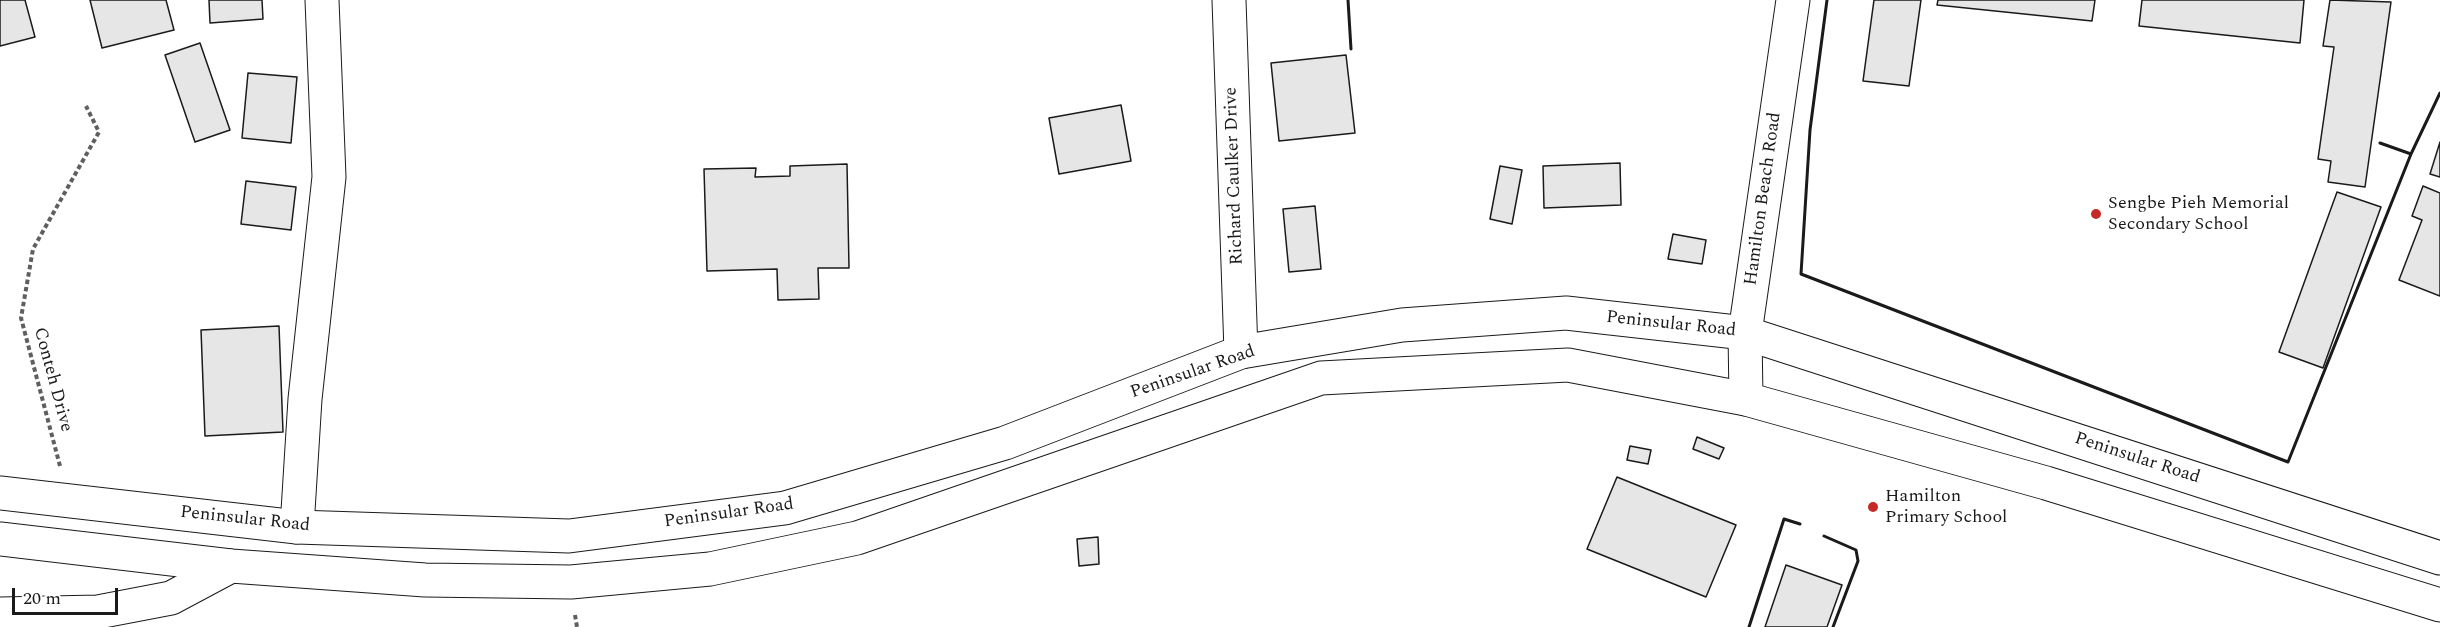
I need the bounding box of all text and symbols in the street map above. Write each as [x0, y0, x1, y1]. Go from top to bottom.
street label: Richard Caulker Drive [1221, 86, 1249, 266]
street label: Hamilton Beach Road [1741, 111, 1787, 287]
place label: Sengbe Pieh Memorial Secondary School [2108, 193, 2289, 236]
marker: Sengbe Pieh Memorial Secondary School [2089, 207, 2103, 221]
street label: Peninsular Road [1605, 307, 1737, 343]
street label: Conteh Drive [28, 325, 76, 435]
street label: Peninsular Road [1128, 342, 1258, 404]
street label: Peninsular Road [2072, 429, 2202, 489]
place label: Hamilton Primary School [1885, 486, 2007, 528]
street label: Peninsular Road [663, 494, 795, 534]
marker: Hamilton Primary School [1866, 500, 1880, 514]
street label: Peninsular Road [179, 502, 311, 538]
scale bar [15, 576, 122, 614]
text: 20 m [23, 585, 61, 612]

